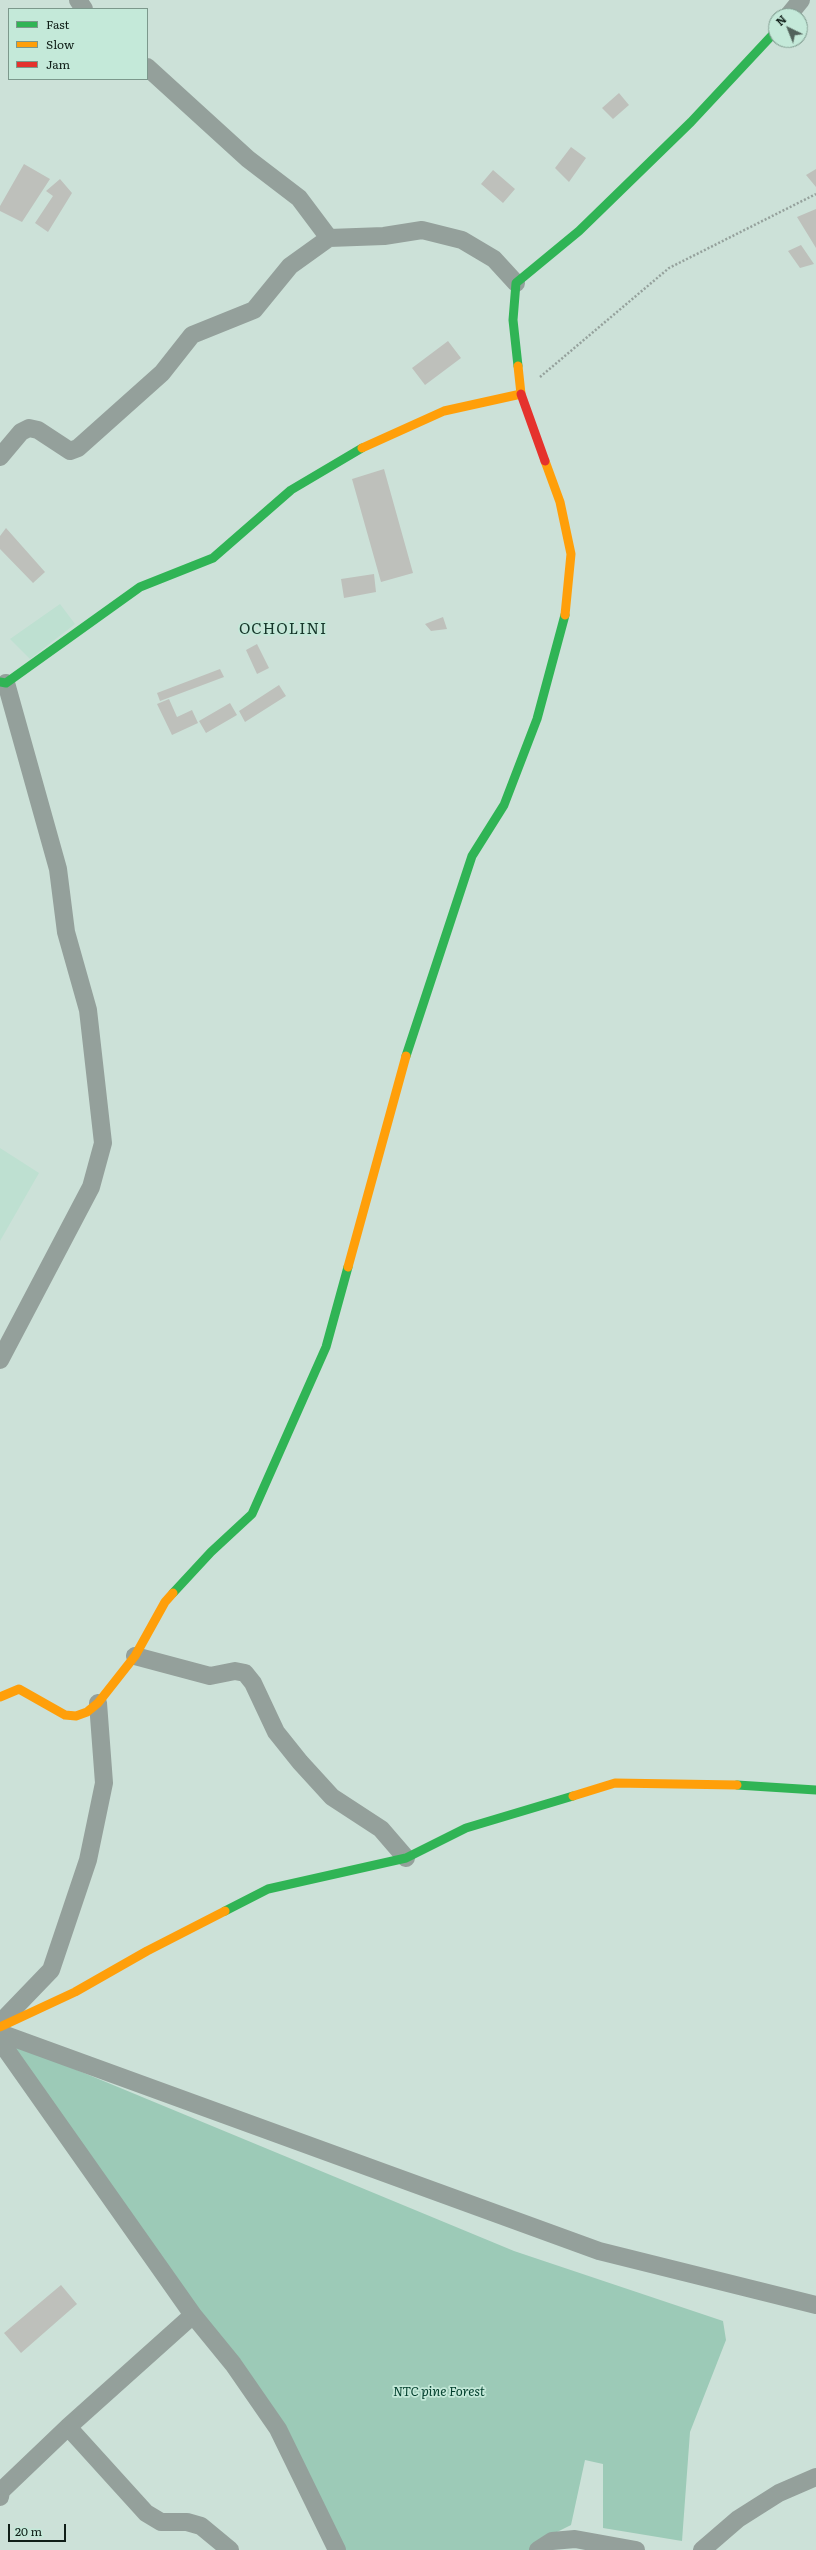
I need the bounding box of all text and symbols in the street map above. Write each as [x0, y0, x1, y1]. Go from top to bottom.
legend [8, 8, 148, 80]
north arrow [768, 8, 808, 48]
text: N [772, 11, 789, 29]
text: Fast [46, 15, 69, 33]
text: Slow [46, 35, 74, 53]
text: Jam [46, 55, 70, 73]
district label: OCHOLINI [239, 621, 327, 639]
park label: NTC pine Forest [393, 2384, 485, 2400]
scale bar [10, 2516, 68, 2542]
text: 20 m [15, 2522, 42, 2540]

